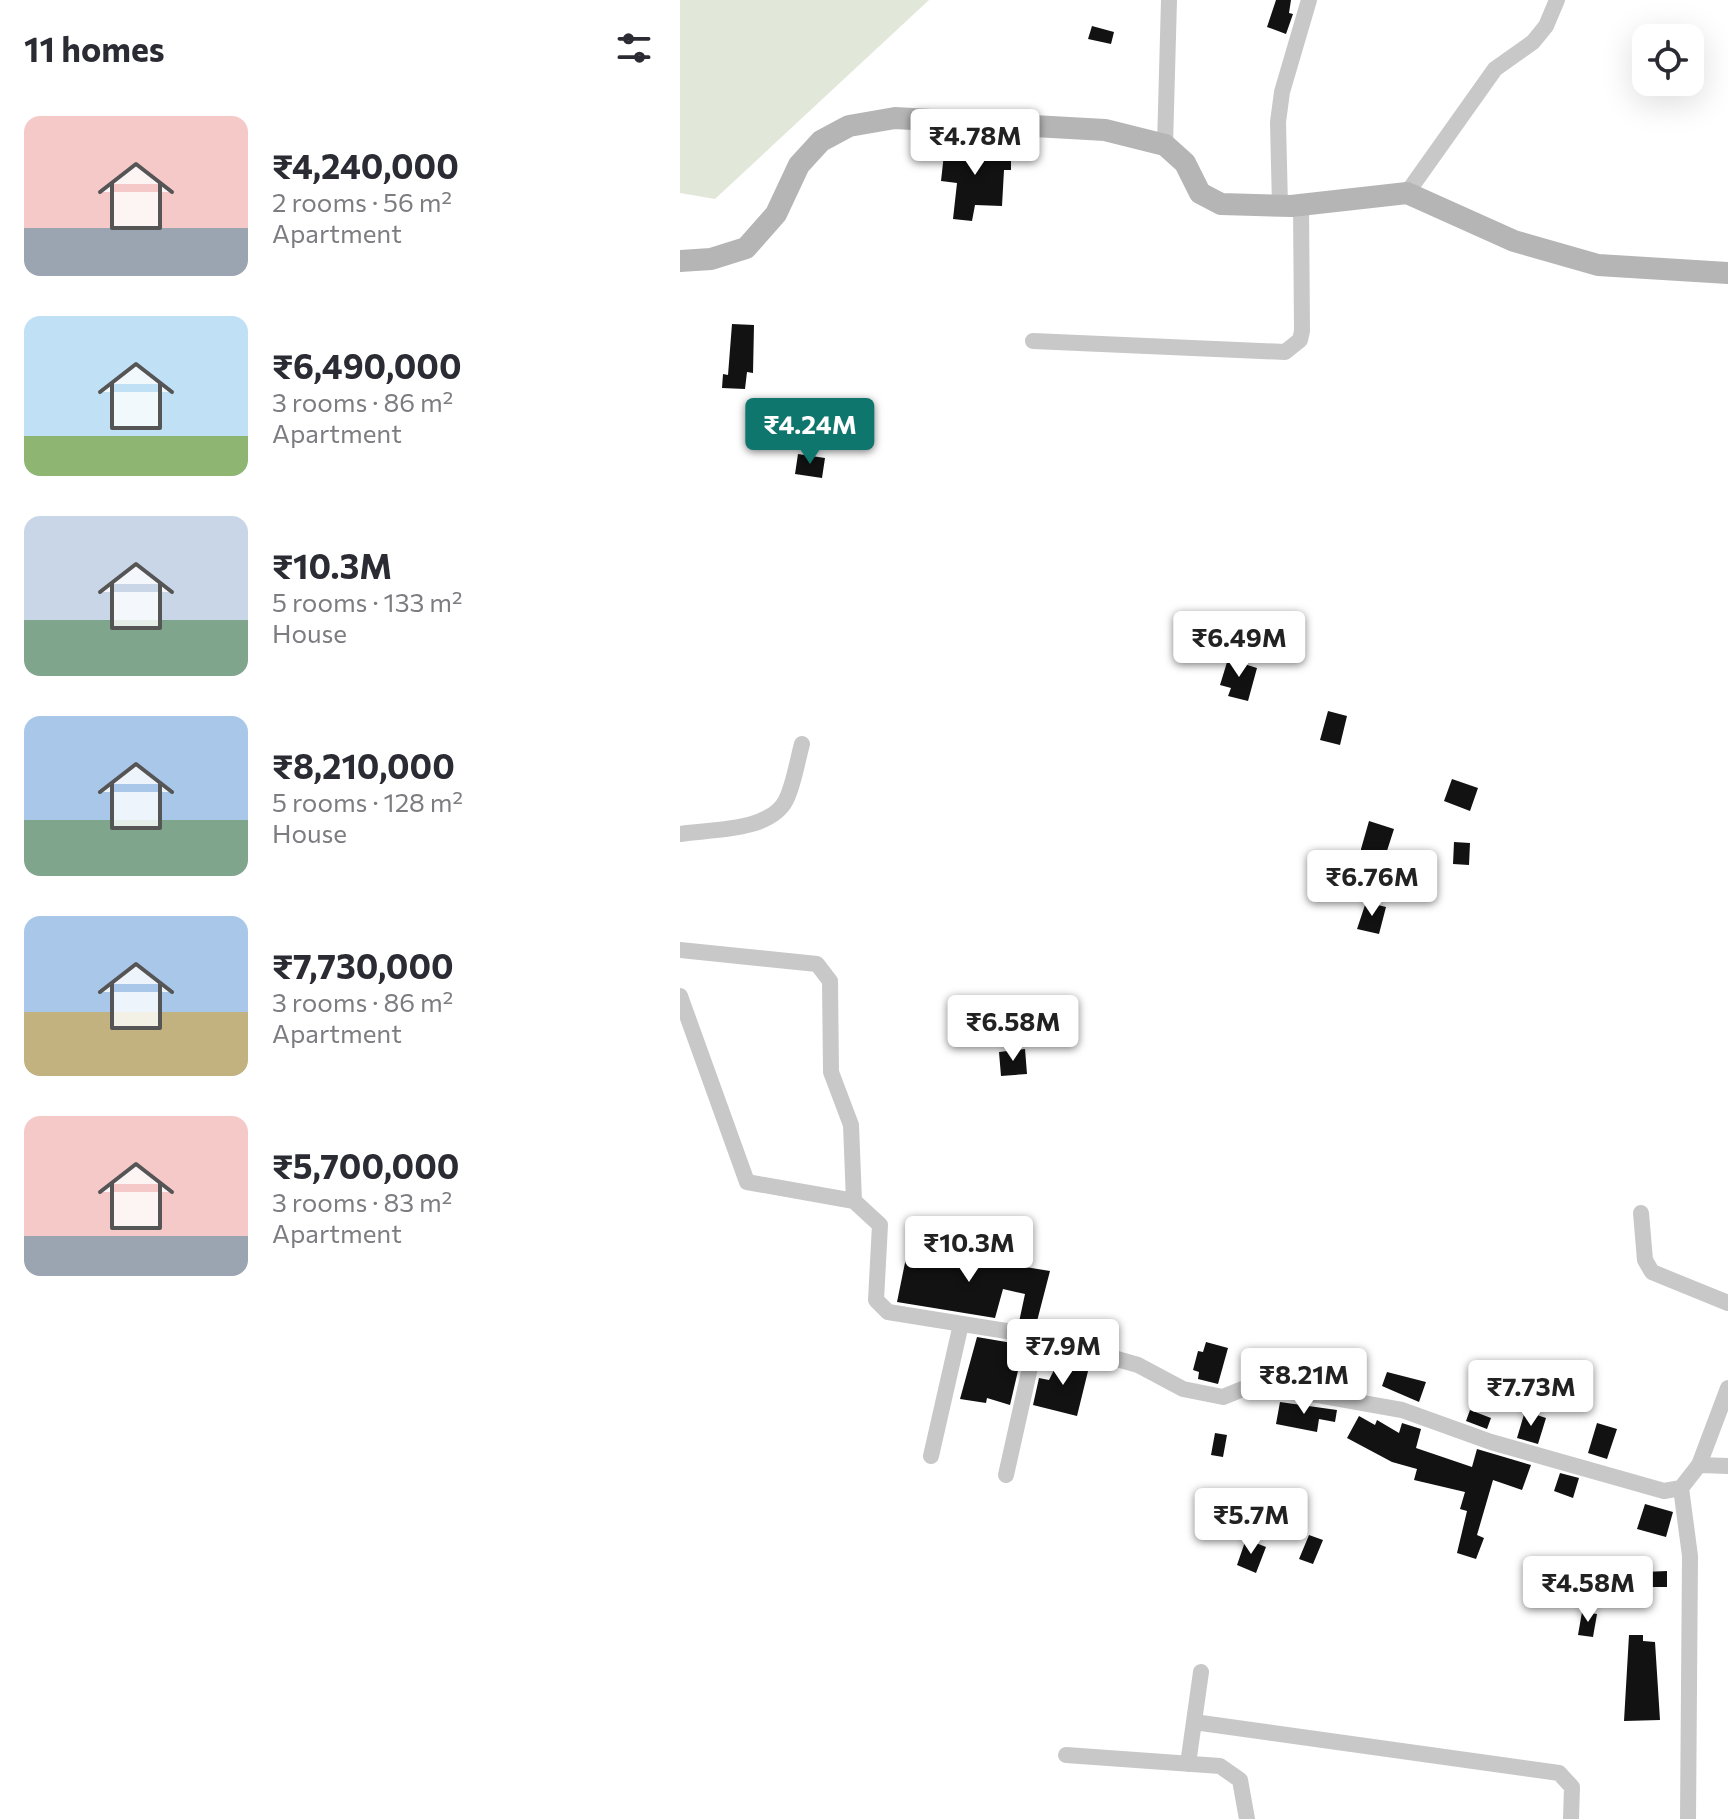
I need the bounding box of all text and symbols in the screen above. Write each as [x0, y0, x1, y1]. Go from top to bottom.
map controls [1632, 24, 1704, 96]
button: locate [1632, 24, 1704, 96]
icon: filters [612, 26, 656, 70]
text: 11 homes [24, 27, 165, 69]
pin: ₹4.78M [910, 109, 1040, 177]
text: ₹4.78M [929, 119, 1021, 150]
text: ₹4,240,000 [272, 144, 459, 186]
icon: home [88, 148, 184, 244]
text: 2 rooms · 56 m² [272, 186, 452, 217]
text: Apartment [272, 217, 402, 248]
text: ₹6,490,000 [272, 344, 462, 386]
icon: home [88, 348, 184, 444]
text: 3 rooms · 86 m² [272, 386, 453, 417]
pin: ₹4.24M [745, 398, 875, 466]
text: ₹4.24M [763, 408, 857, 439]
text: Apartment [272, 417, 402, 448]
text: ₹10.3M [272, 544, 392, 586]
icon: home [88, 548, 184, 644]
text: 5 rooms · 133 m² [272, 586, 462, 617]
pin: ₹6.49M [1174, 611, 1304, 679]
text: House [272, 617, 347, 648]
text: ₹6.49M [1191, 621, 1287, 652]
text: ₹8,210,000 [272, 744, 455, 786]
icon: home [88, 748, 184, 844]
text: 5 rooms · 128 m² [272, 786, 463, 817]
text: House [272, 817, 347, 848]
pin: ₹6.76M [1307, 850, 1437, 918]
text: ₹6.76M [1325, 860, 1419, 891]
text: ₹7,730,000 [272, 944, 454, 986]
icon: home [88, 948, 184, 1044]
text: 3 rooms · 86 m² [272, 986, 453, 1017]
pin: ₹6.58M [948, 995, 1078, 1063]
text: ₹6.58M [966, 1005, 1060, 1036]
text: Apartment [272, 1017, 402, 1048]
text: ₹5,700,000 [272, 1144, 459, 1186]
icon: home [88, 1148, 184, 1244]
text: 3 rooms · 83 m² [272, 1186, 452, 1217]
pin: ₹10.3M [904, 1216, 1034, 1284]
text: Apartment [272, 1217, 402, 1248]
text: ₹10.3M [923, 1226, 1015, 1257]
pin: ₹7.9M [1007, 1319, 1119, 1387]
text: ₹7.9M [1025, 1329, 1101, 1360]
pin: ₹8.21M [1239, 1348, 1369, 1416]
text: ₹8.21M [1259, 1358, 1349, 1389]
pin: ₹7.73M [1466, 1360, 1596, 1428]
text: ₹7.73M [1486, 1370, 1576, 1401]
pin: ₹5.7M [1195, 1488, 1307, 1556]
text: ₹5.7M [1213, 1498, 1289, 1529]
pin: ₹4.58M [1523, 1556, 1653, 1624]
text: ₹4.58M [1541, 1566, 1635, 1597]

